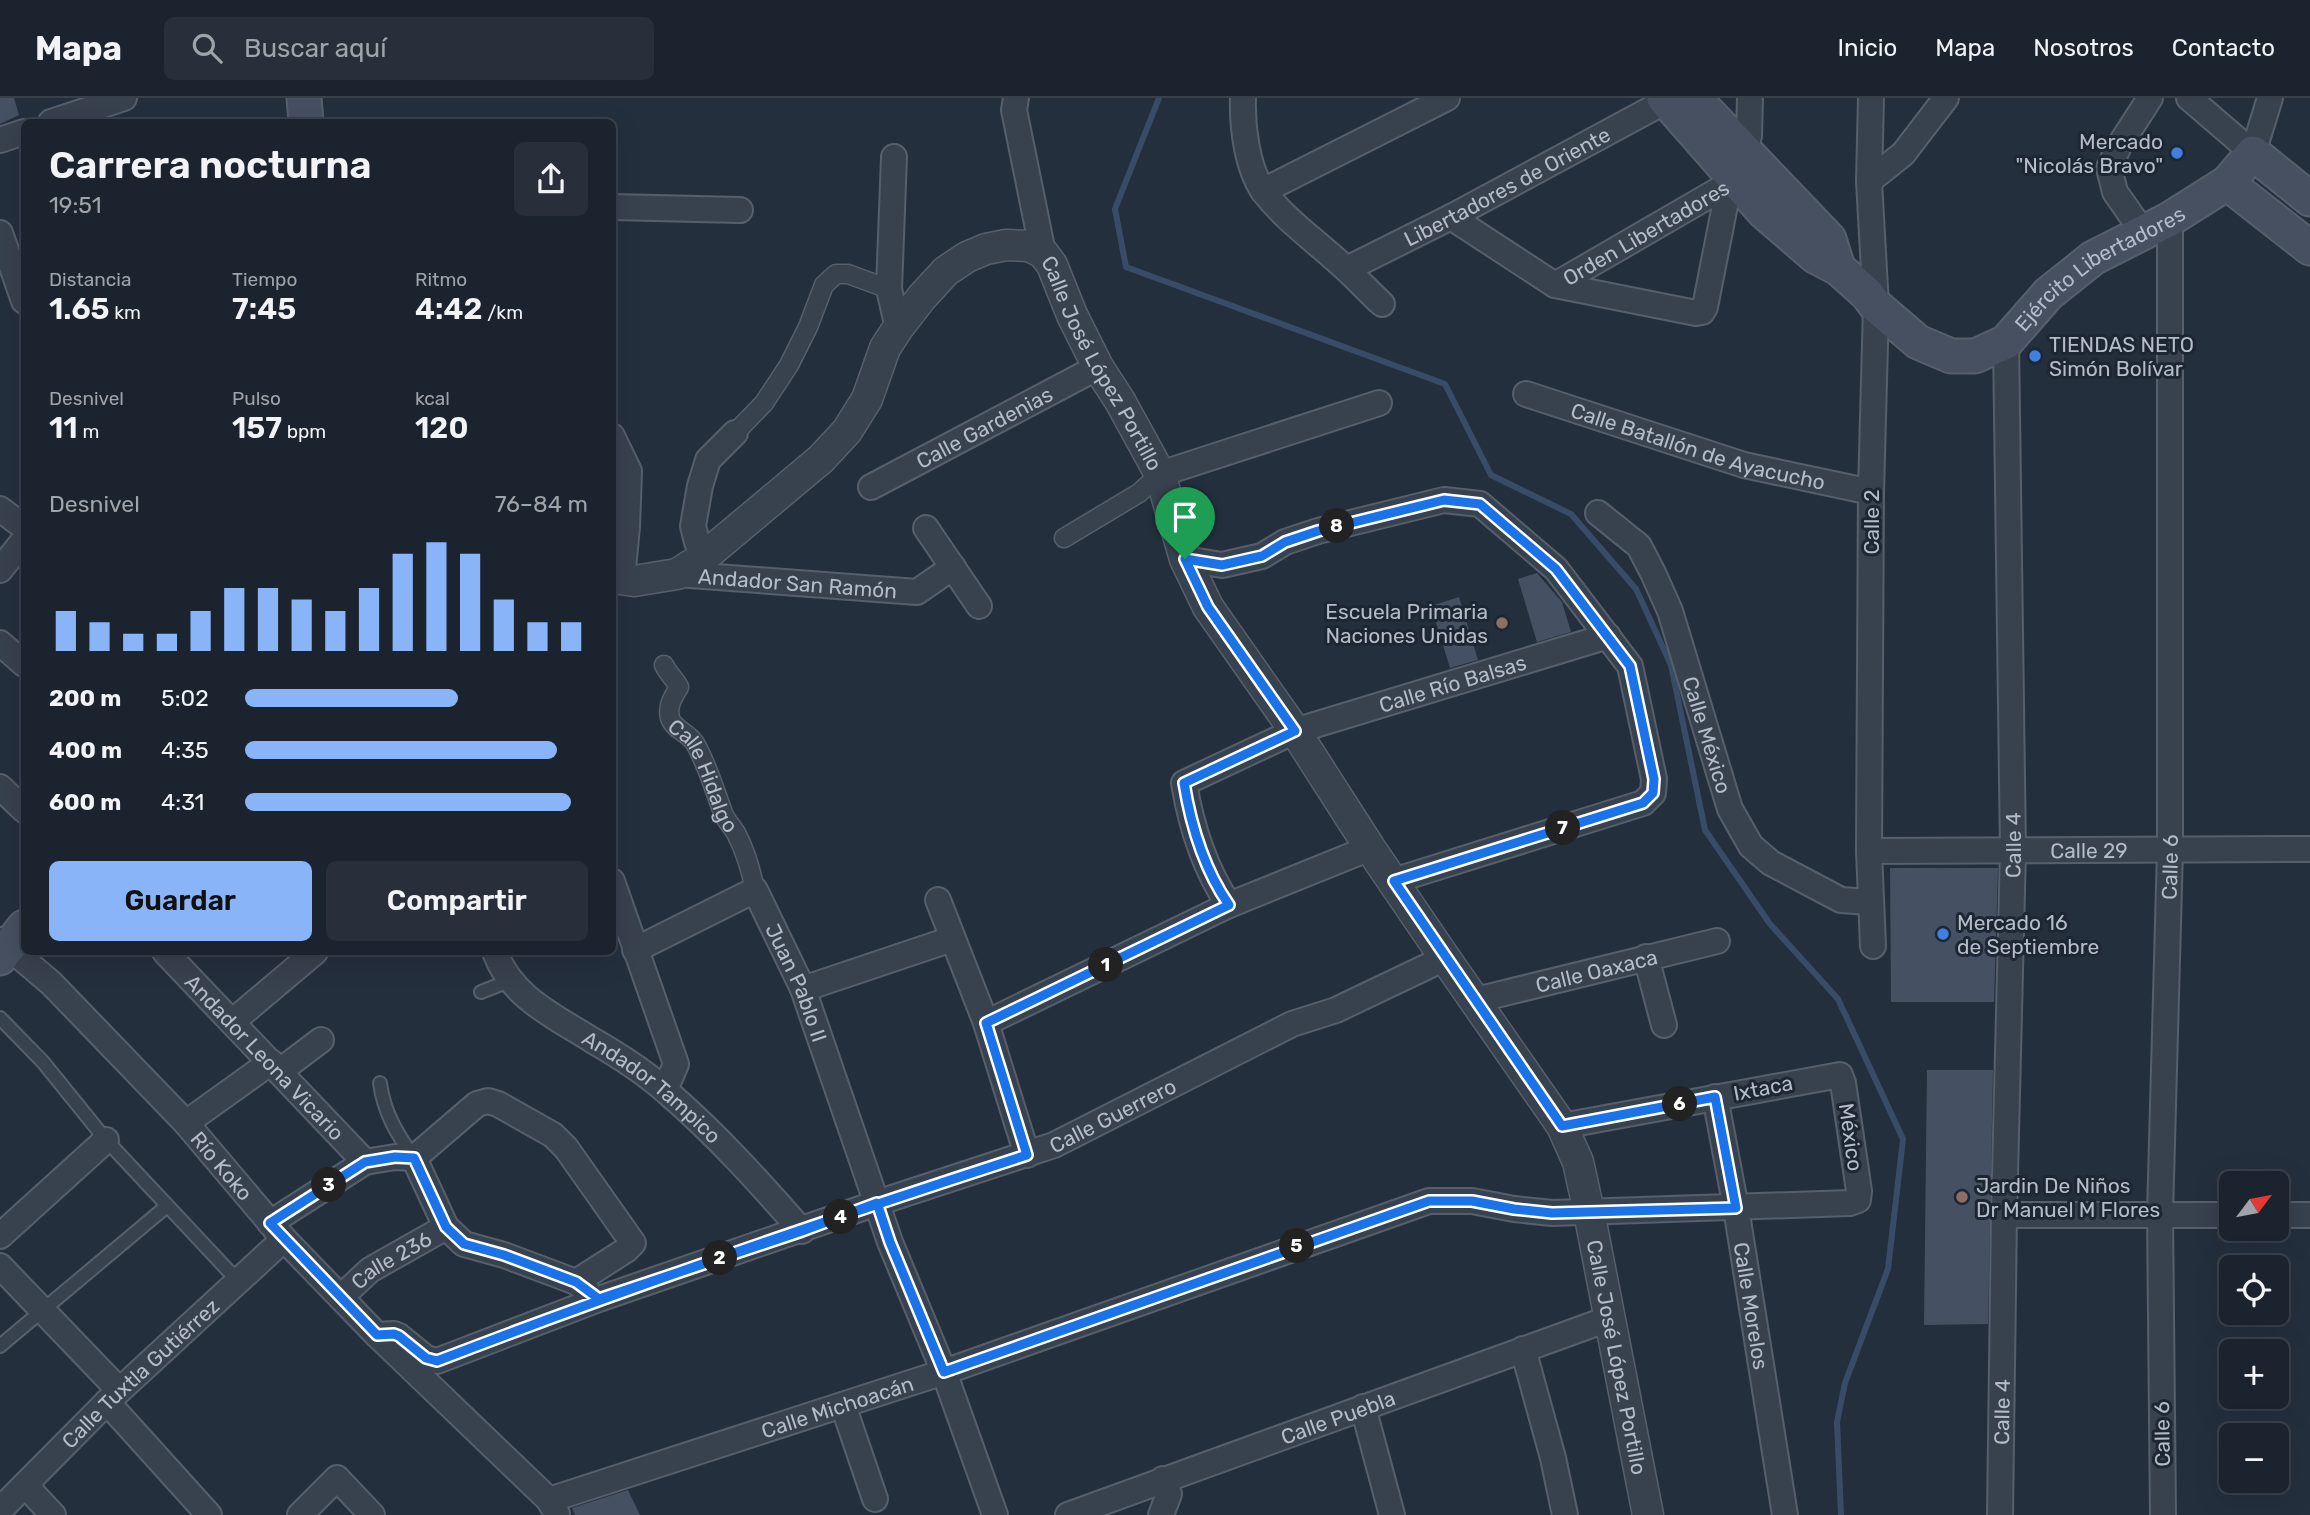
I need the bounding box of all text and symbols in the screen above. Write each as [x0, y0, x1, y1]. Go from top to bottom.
search box [164, 17, 654, 80]
text: Mapa [35, 29, 122, 68]
icon: search [188, 29, 226, 67]
text: Buscar aquí [244, 33, 387, 64]
text: Inicio [1838, 34, 1897, 62]
text: Mapa [1935, 34, 1995, 62]
text: Nosotros [2033, 34, 2134, 62]
text: Contacto [2172, 34, 2275, 62]
street label: Libertadores de Oriente [1400, 121, 1614, 251]
place label: Mercado "Nicolás Bravo" [2016, 129, 2163, 178]
text: Carrera nocturna [49, 142, 372, 188]
button: share [514, 142, 588, 216]
marker: Mercado "Nicolás Bravo" [2169, 145, 2185, 161]
street label: Orden Libertadores [1558, 174, 1733, 290]
text: 19:51 [49, 191, 102, 219]
street label: Ejército Libertadores [2009, 200, 2189, 336]
street label: Calle José López Portillo [1037, 250, 1168, 475]
text: Distancia [49, 268, 131, 291]
text: Tiempo [232, 268, 297, 291]
text: Ritmo [415, 268, 467, 291]
text: 1.65 [49, 291, 110, 327]
text: 7:45 [232, 291, 296, 327]
text: 4:42 [415, 291, 483, 327]
text: km [110, 301, 141, 324]
text: /km [483, 301, 523, 324]
place label: TIENDAS NETO Simón Bolívar [2049, 332, 2194, 381]
marker: TIENDAS NETO Simón Bolívar [2027, 348, 2043, 364]
street label: Calle Gardenias [912, 381, 1057, 473]
text: Desnivel [49, 387, 124, 410]
text: Pulso [232, 387, 281, 410]
text: kcal [415, 387, 450, 410]
street label: Calle Batallón de Ayacucho [1568, 397, 1828, 494]
text: 11 [49, 410, 78, 446]
text: 157 [232, 410, 282, 446]
text: 120 [415, 410, 468, 446]
text: m [78, 420, 99, 443]
text: bpm [282, 420, 326, 443]
pin [1155, 487, 1215, 559]
street label: Calle 2 [1859, 489, 1884, 555]
text: Desnivel [49, 490, 140, 518]
text: 76–84 m [495, 490, 588, 518]
icon: arrive [1166, 498, 1204, 536]
pin: 8 [1320, 508, 1354, 544]
text: 8 [1330, 514, 1343, 537]
street label: Andador San Ramón [697, 563, 898, 603]
place label: Escuela Primaria Naciones Unidas [1325, 599, 1488, 648]
marker: Escuela Primaria Naciones Unidas [1494, 615, 1510, 631]
street label: Calle Río Balsas [1376, 649, 1529, 717]
street label: Calle México [1678, 673, 1737, 796]
text: 200 m [49, 684, 121, 712]
text: 5:02 [161, 684, 209, 712]
street label: Calle Hidalgo [663, 713, 744, 837]
text: 400 m [49, 736, 122, 764]
text: 4:35 [161, 736, 209, 764]
text: 600 m [49, 788, 121, 816]
text: 4:31 [161, 788, 204, 816]
pin: 7 [1546, 810, 1580, 846]
street label: Calle 4 [2000, 812, 2026, 878]
text: 7 [1557, 816, 1568, 839]
street label: Calle 6 [2156, 834, 2183, 900]
street label: Calle 29 [2050, 837, 2128, 863]
button: Guardar [49, 861, 312, 941]
button: Compartir [326, 861, 588, 941]
place label: Mercado 16 de Septiembre [1957, 910, 2099, 959]
street label: Juan Pablo II [761, 919, 833, 1045]
marker: Mercado 16 de Septiembre [1935, 926, 1951, 942]
street label: Calle Oaxaca [1533, 944, 1660, 997]
pin: 1 [1088, 948, 1124, 982]
text: 1 [1101, 953, 1110, 976]
street label: Andador Leona Vicario [180, 969, 350, 1145]
street label: Andador Tampico [578, 1025, 727, 1148]
street label: Ixtaca [1731, 1070, 1795, 1106]
street label: Calle Guerrero [1045, 1073, 1180, 1158]
pin: 6 [1662, 1086, 1698, 1122]
text: 6 [1673, 1092, 1686, 1115]
street label: México [1834, 1101, 1868, 1173]
street label: Río Koko [186, 1126, 258, 1205]
pin: 3 [312, 1168, 346, 1202]
north arrow [2219, 1171, 2289, 1241]
map controls [2219, 1171, 2289, 1493]
text: 3 [322, 1173, 335, 1196]
place label: Jardin De Niños Dr Manuel M Flores [1976, 1173, 2160, 1222]
marker: Jardin De Niños Dr Manuel M Flores [1954, 1189, 1970, 1205]
pin: 4 [824, 1200, 858, 1234]
text: 4 [834, 1205, 847, 1228]
street label: Calle 236 [346, 1225, 436, 1294]
pin: 5 [1280, 1228, 1314, 1264]
text: 5 [1290, 1234, 1303, 1257]
street label: Calle José López Portillo [1582, 1238, 1652, 1477]
pin: 2 [702, 1240, 738, 1276]
street label: Calle Morelos [1729, 1240, 1774, 1371]
text: 2 [713, 1246, 726, 1269]
button: locate [2219, 1255, 2289, 1325]
street label: Calle Tuxtla Gutiérrez [56, 1293, 224, 1453]
button: + [2219, 1339, 2289, 1409]
street label: Calle Michoacán [758, 1370, 916, 1443]
street label: Calle 4 [1988, 1379, 2014, 1445]
street label: Calle Puebla [1277, 1385, 1398, 1449]
street label: Calle 6 [2149, 1401, 2175, 1467]
button: − [2219, 1423, 2289, 1493]

